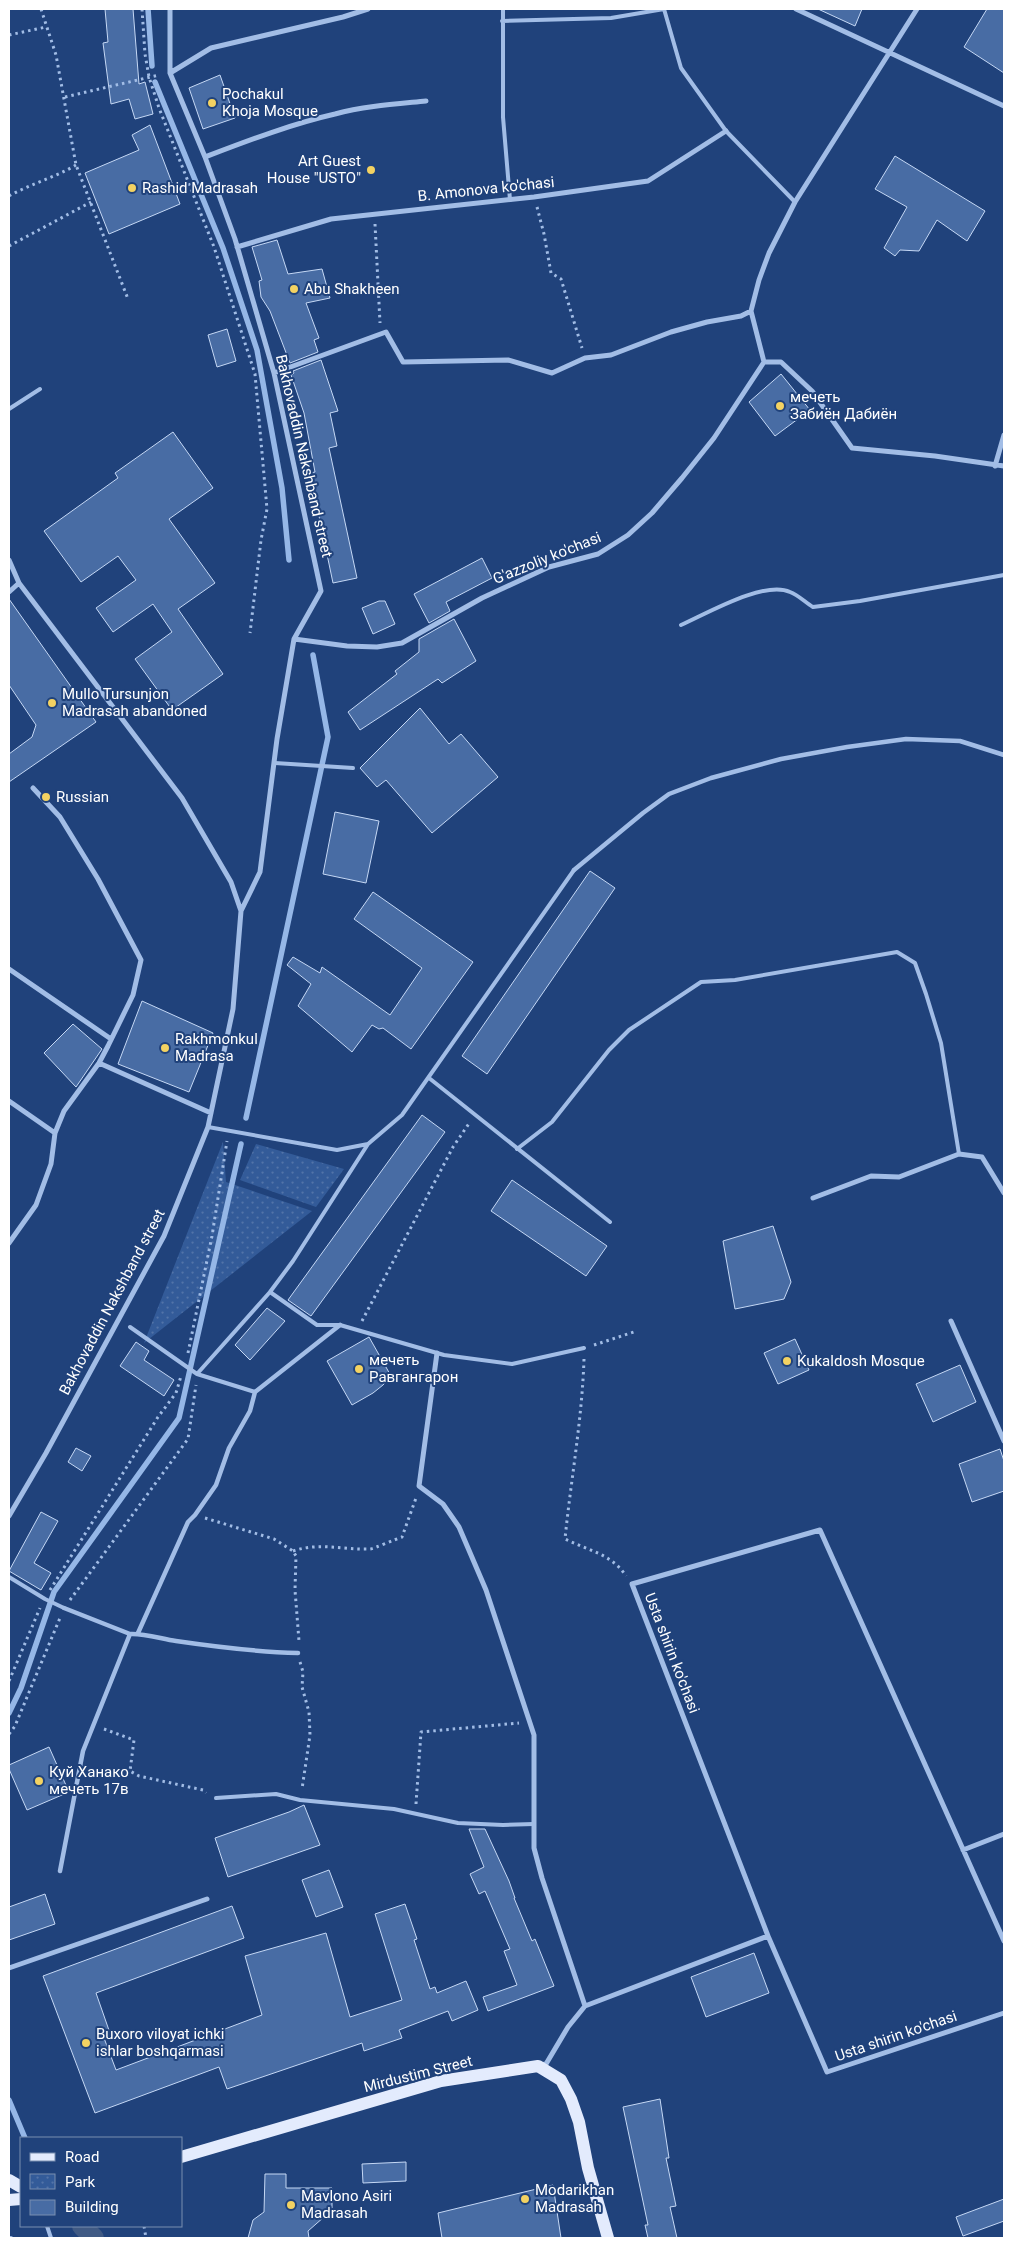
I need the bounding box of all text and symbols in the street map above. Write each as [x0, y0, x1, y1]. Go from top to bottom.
place label: Pochakul Khoja Mosque [222, 85, 318, 120]
marker: Pochakul Khoja Mosque [206, 97, 218, 109]
place label: Art Guest House "USTO" [267, 152, 361, 187]
marker: Art Guest House "USTO" [365, 164, 377, 176]
street label: B. Amonova ko'chasi [417, 173, 555, 205]
place label: Rashid Madrasah [142, 179, 258, 197]
marker: Rashid Madrasah [126, 182, 138, 194]
place label: Abu Shakheen [304, 280, 400, 298]
marker: Abu Shakheen [288, 283, 300, 295]
street label: Bakhovaddin Nakshband street [272, 353, 336, 559]
place label: мечеть Забиён Дабиён [790, 388, 897, 423]
marker: мечеть Забиён Дабиён [774, 400, 786, 412]
street label: G'azzoliy ko'chasi [490, 528, 604, 588]
place label: Mullo Tursunjon Madrasah abandoned [62, 685, 207, 720]
marker: Mullo Tursunjon Madrasah abandoned [46, 697, 58, 709]
place label: Russian [56, 788, 109, 806]
marker: Russian [40, 791, 52, 803]
place label: Rakhmonkul Madrasa [175, 1030, 258, 1065]
marker: Rakhmonkul Madrasa [159, 1042, 171, 1054]
street label: Bakhovaddin Nakshband street [55, 1206, 169, 1398]
place label: мечеть Равгангарон [369, 1351, 458, 1386]
place label: Kukaldosh Mosque [797, 1352, 925, 1370]
marker: Kukaldosh Mosque [781, 1355, 793, 1367]
marker: мечеть Равгангарон [353, 1363, 365, 1375]
street label: Usta shirin ko'chasi [641, 1590, 703, 1716]
place label: Куй Ханако мечеть 17в [49, 1763, 129, 1798]
marker: Куй Ханако мечеть 17в [33, 1775, 45, 1787]
street label: Usta shirin ko'chasi [833, 2007, 959, 2065]
place label: Buxoro viloyat ichki ishlar boshqarmasi [96, 2025, 224, 2060]
marker: Buxoro viloyat ichki ishlar boshqarmasi [80, 2037, 92, 2049]
street label: Mirdustim Street [362, 2052, 474, 2096]
legend [20, 2137, 182, 2227]
text: Road [65, 2148, 99, 2166]
text: Park [65, 2173, 96, 2191]
place label: Modarikhan Madrasah [535, 2181, 614, 2216]
place label: Mavlono Asiri Madrasah [301, 2187, 392, 2222]
marker: Modarikhan Madrasah [519, 2193, 531, 2205]
text: Building [65, 2198, 119, 2216]
marker: Mavlono Asiri Madrasah [285, 2199, 297, 2211]

